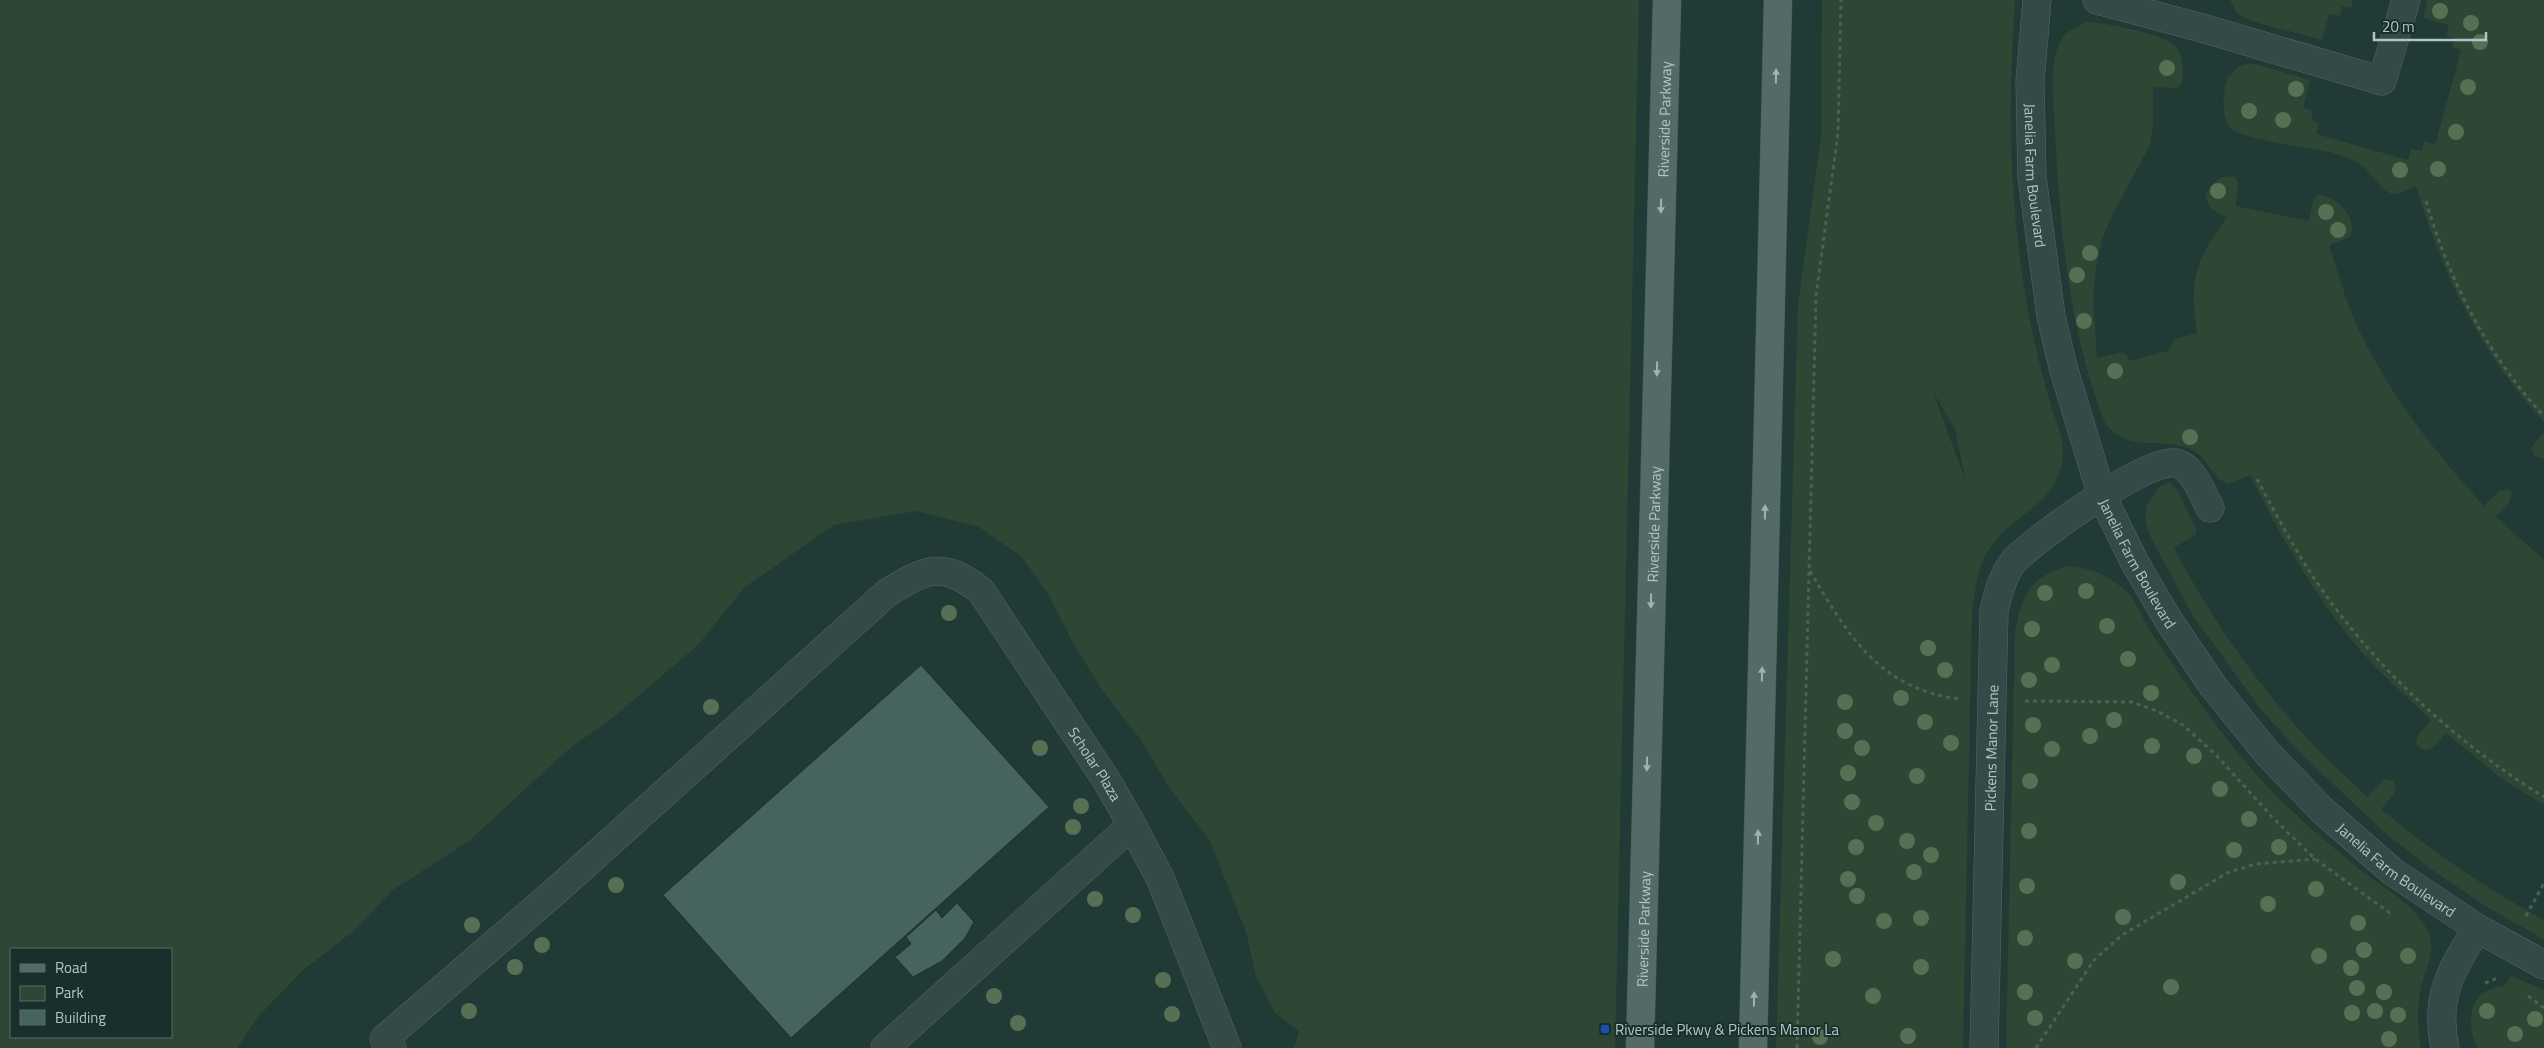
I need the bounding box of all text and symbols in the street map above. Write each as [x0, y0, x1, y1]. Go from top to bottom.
scale bar [2374, 10, 2486, 42]
text: 20 m [2382, 15, 2415, 38]
street label: Riverside Parkway [1651, 61, 1677, 178]
one-way arrow [1772, 67, 1780, 83]
street label: Janelia Farm Boulevard [2019, 103, 2053, 249]
one-way arrow [1657, 198, 1665, 214]
one-way arrow [1653, 361, 1661, 377]
street label: Riverside Parkway [1641, 466, 1666, 583]
street label: Janelia Farm Boulevard [2093, 494, 2182, 633]
one-way arrow [1762, 504, 1770, 520]
one-way arrow [1647, 593, 1655, 609]
one-way arrow [1758, 666, 1766, 682]
street label: Pickens Manor Lane [1978, 685, 2004, 812]
street label: Scholar Plaza [1063, 722, 1128, 806]
one-way arrow [1643, 756, 1651, 772]
street label: Janelia Farm Boulevard [2332, 817, 2461, 922]
one-way arrow [1754, 829, 1762, 845]
street label: Riverside Parkway [1630, 871, 1656, 987]
legend [10, 948, 172, 1038]
text: Road [55, 956, 87, 979]
text: Park [55, 981, 84, 1004]
one-way arrow [1750, 991, 1758, 1007]
text: Building [55, 1006, 106, 1029]
place label: Riverside Pkwy & Pickens Manor La [1615, 1018, 1839, 1041]
marker: Riverside Pkwy & Pickens Manor La [1599, 1023, 1611, 1035]

